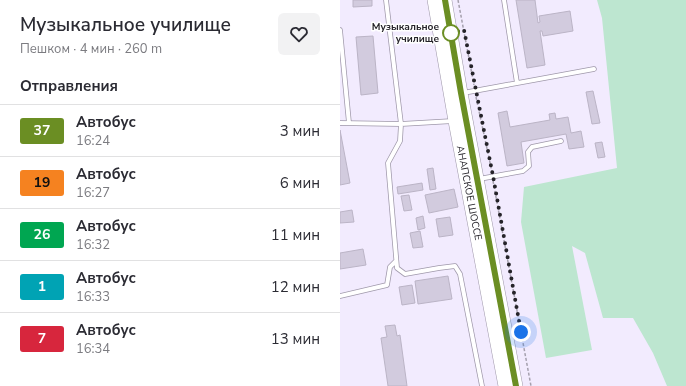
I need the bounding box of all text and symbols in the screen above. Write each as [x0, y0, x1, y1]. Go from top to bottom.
text: Музыкальное училище [20, 12, 231, 38]
button: heart [278, 13, 320, 55]
place label: Музыкальное училище [372, 20, 439, 46]
marker: Музыкальное училище [442, 24, 460, 42]
text: Пешком · 4 мин · 260 m [20, 40, 162, 58]
text: Отправления [20, 76, 118, 96]
text: Автобус [76, 112, 136, 132]
text: 37 [34, 121, 50, 140]
text: 3 мин [280, 121, 320, 141]
text: 16:24 [76, 132, 110, 150]
street label: АНАПСКОЕ ШОССЕ [453, 144, 485, 242]
text: Автобус [76, 164, 136, 184]
text: 19 [34, 173, 50, 192]
text: 6 мин [280, 173, 320, 193]
text: 16:27 [76, 184, 110, 202]
text: Автобус [76, 216, 136, 236]
text: 26 [34, 225, 50, 244]
text: 11 мин [271, 225, 320, 245]
text: 16:32 [76, 236, 110, 254]
text: Автобус [76, 268, 136, 288]
text: 1 [38, 277, 46, 296]
text: 12 мин [271, 277, 320, 297]
text: 16:33 [76, 288, 110, 306]
text: Автобус [76, 320, 136, 340]
your location [511, 322, 531, 342]
text: 7 [38, 329, 46, 348]
text: 13 мин [271, 329, 320, 349]
text: 16:34 [76, 340, 110, 358]

